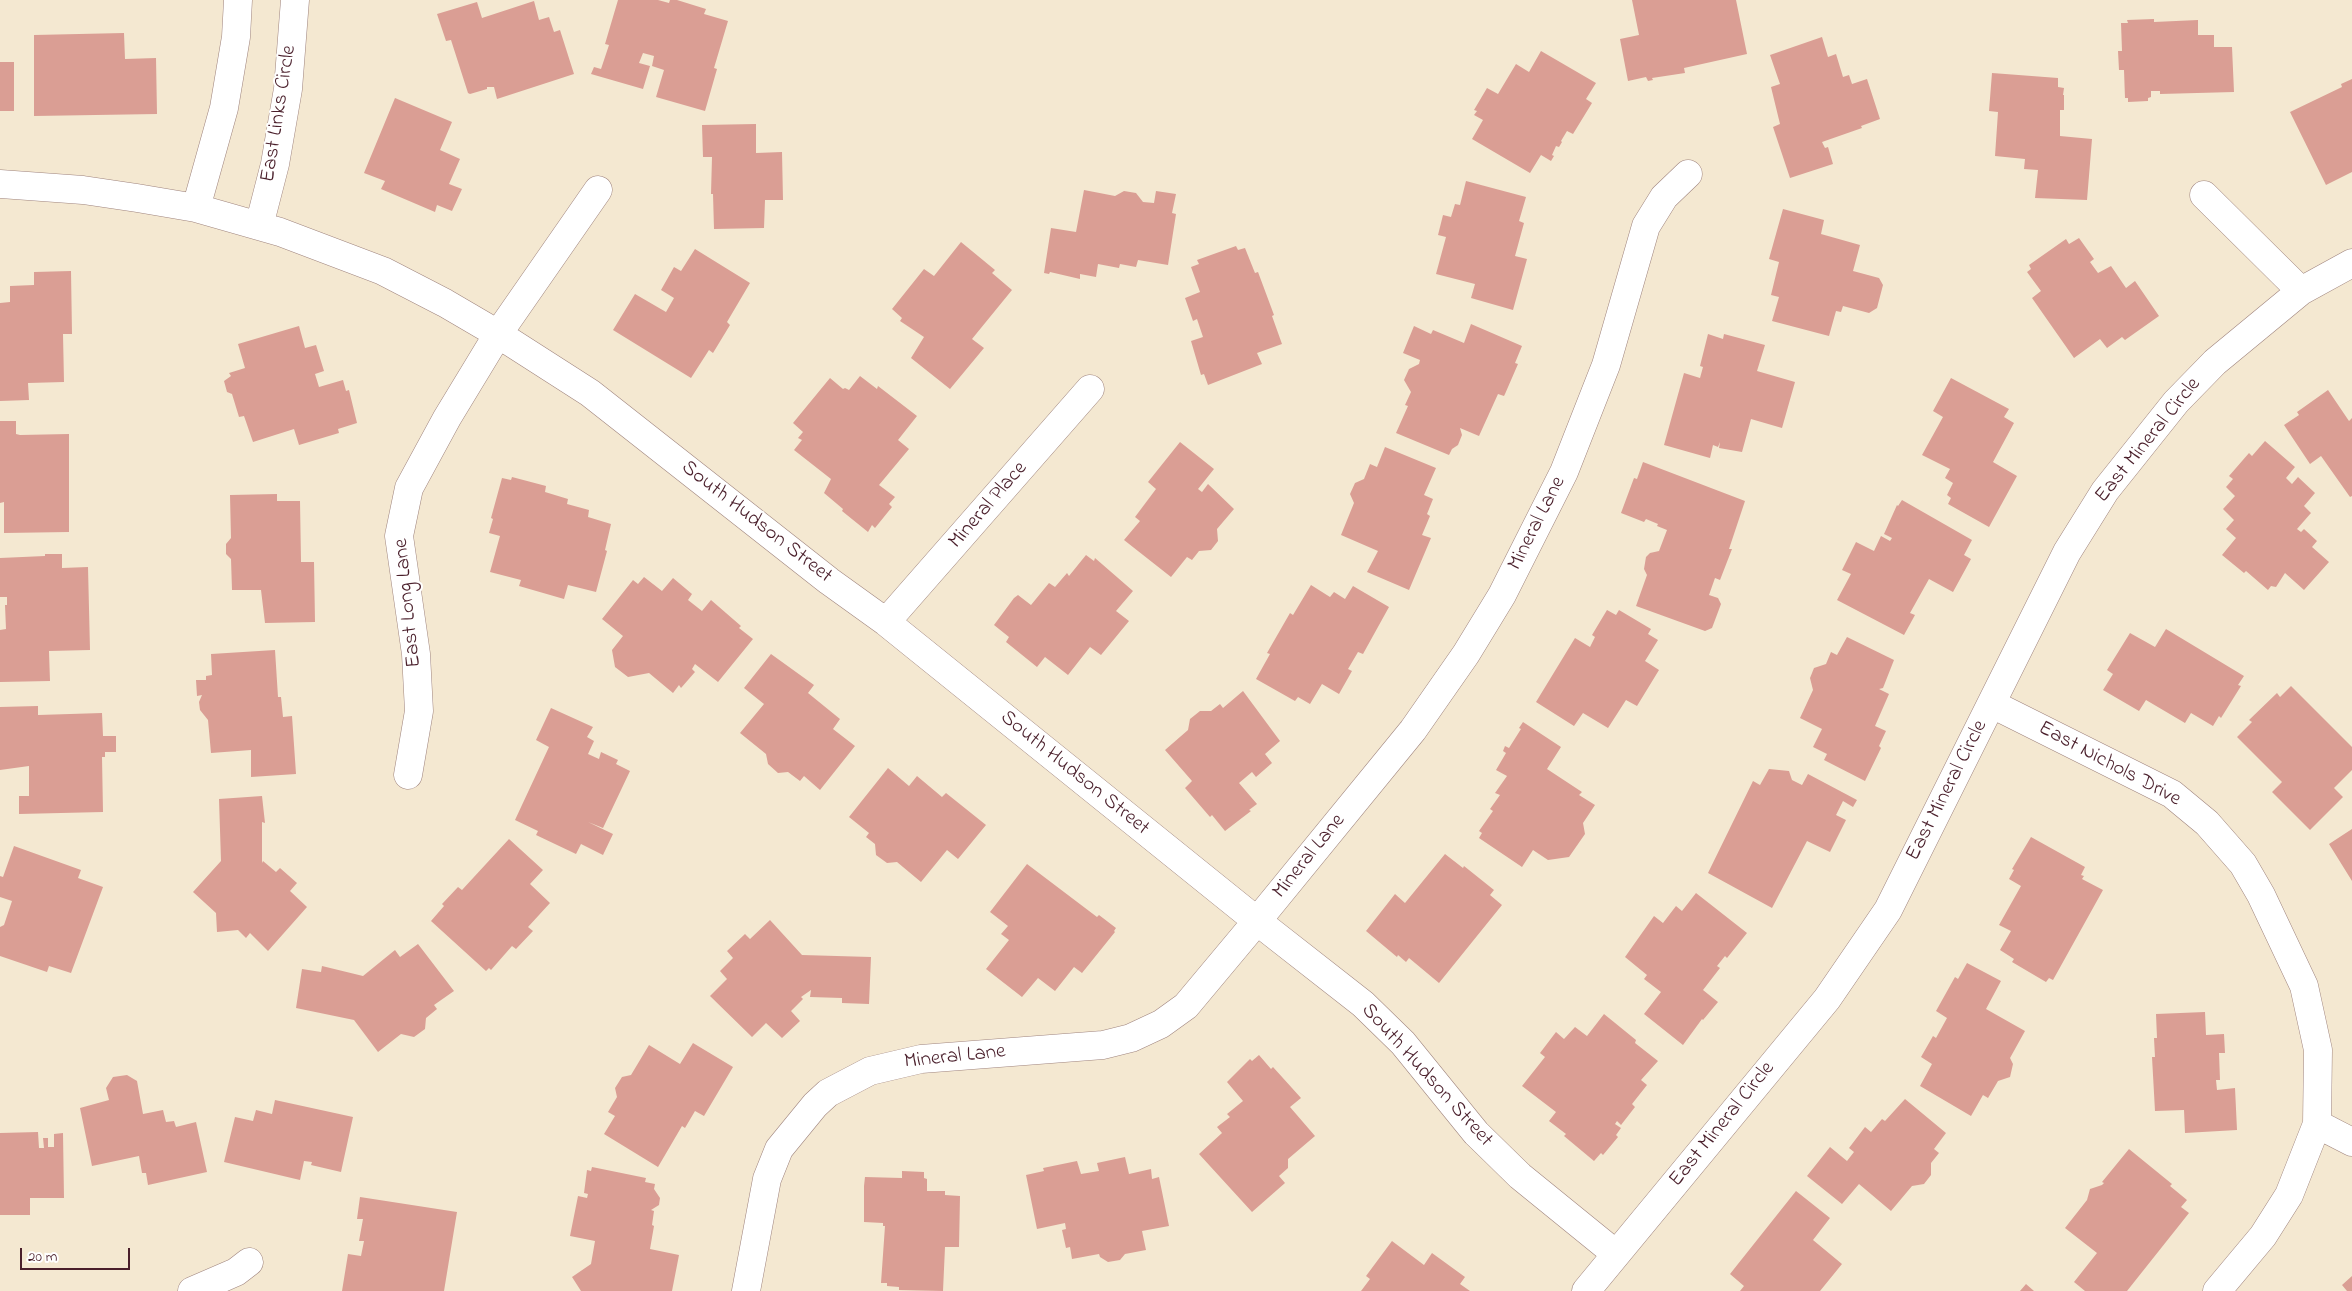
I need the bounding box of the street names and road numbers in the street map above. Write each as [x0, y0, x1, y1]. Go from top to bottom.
street label: East Links Circle [257, 44, 303, 184]
street label: East Mineral Circle [2091, 373, 2207, 509]
street label: South Hudson Street [675, 456, 837, 590]
street label: Mineral Place [944, 457, 1034, 555]
street label: Mineral Lane [1504, 473, 1572, 575]
street label: East Long Lane [390, 537, 428, 669]
street label: South Hudson Street [994, 706, 1154, 842]
street label: East Mineral Circle [1902, 717, 1994, 865]
street label: East Nichols Drive [2033, 717, 2185, 813]
street label: Mineral Lane [1268, 810, 1352, 904]
street label: South Hudson Street [1355, 999, 1497, 1153]
street label: Mineral Lane [903, 1040, 1007, 1076]
street label: East Mineral Circle [1665, 1057, 1781, 1193]

